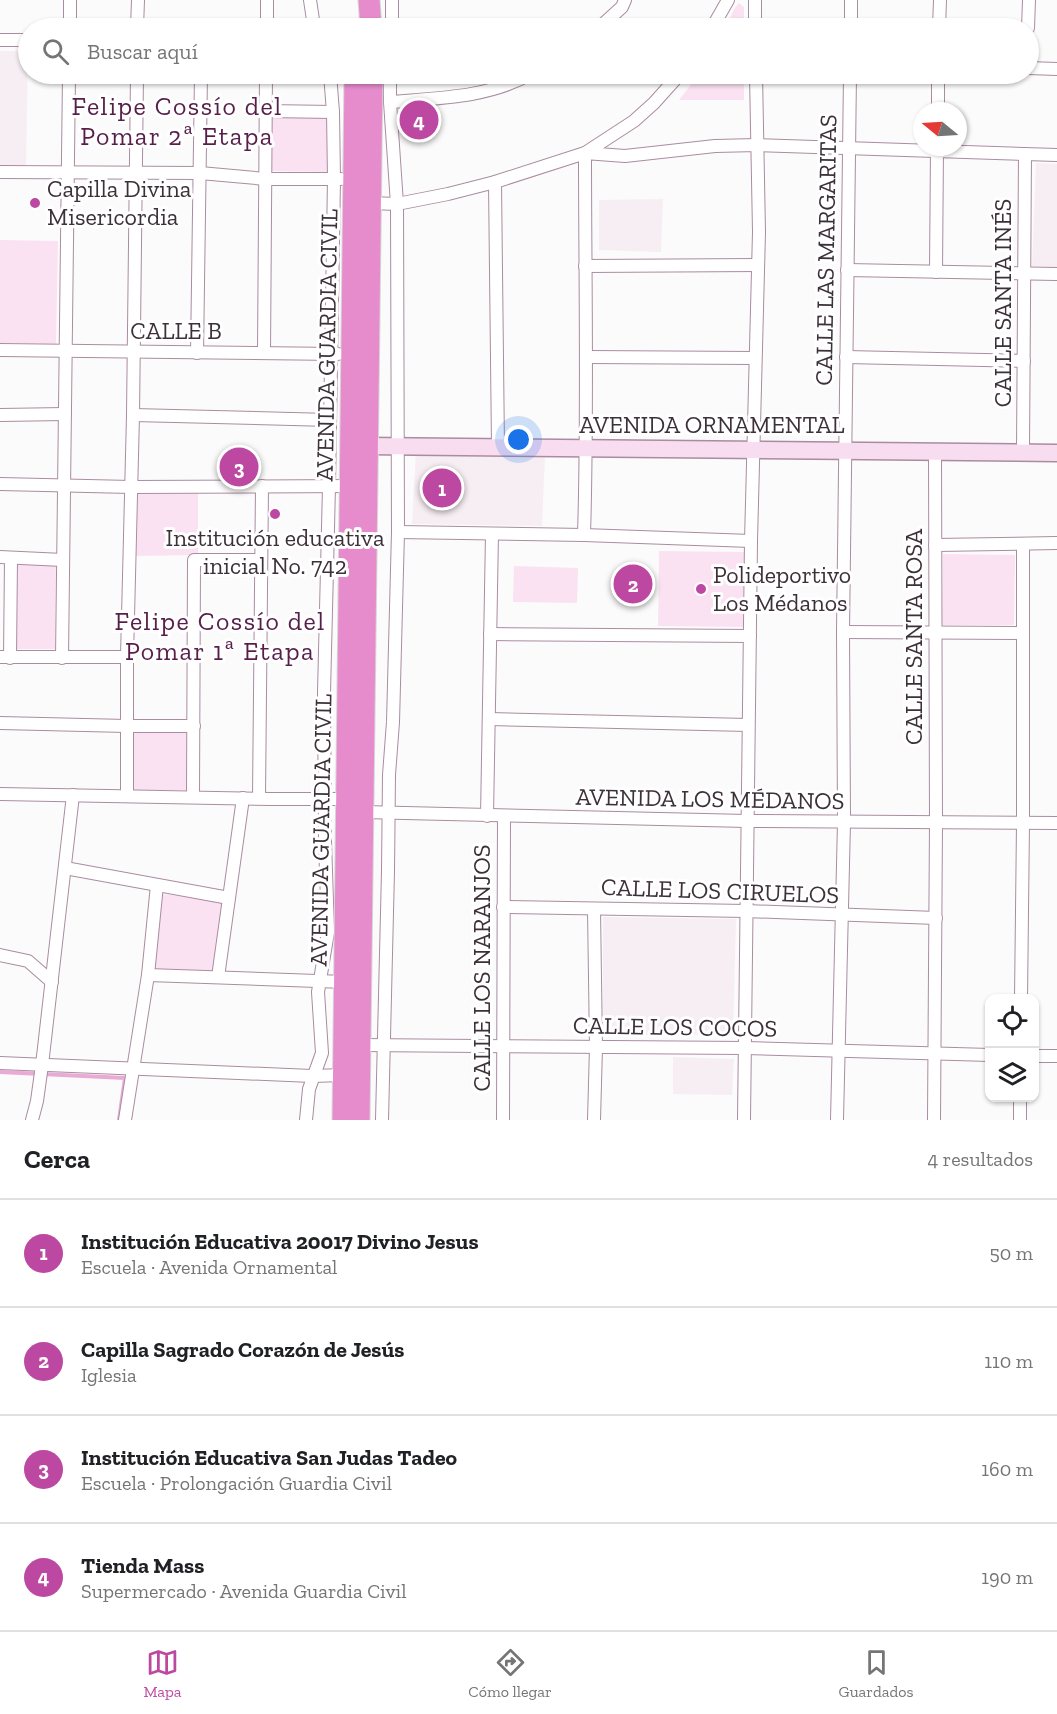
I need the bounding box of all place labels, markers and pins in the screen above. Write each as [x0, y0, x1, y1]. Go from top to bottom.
pin: 4 [400, 98, 438, 142]
place label: Capilla Divina Misericordia [47, 174, 192, 231]
marker: Capilla Divina Misericordia [28, 196, 42, 210]
pin: 3 [220, 444, 258, 490]
pin: 1 [422, 466, 462, 510]
marker: Institución educativa inicial No. 742 [268, 507, 282, 521]
place label: Institución educativa inicial No. 742 [165, 523, 385, 580]
place label: Polideportivo Los Médanos [713, 560, 851, 617]
pin: 2 [614, 562, 652, 606]
marker: Polideportivo Los Médanos [694, 582, 708, 596]

